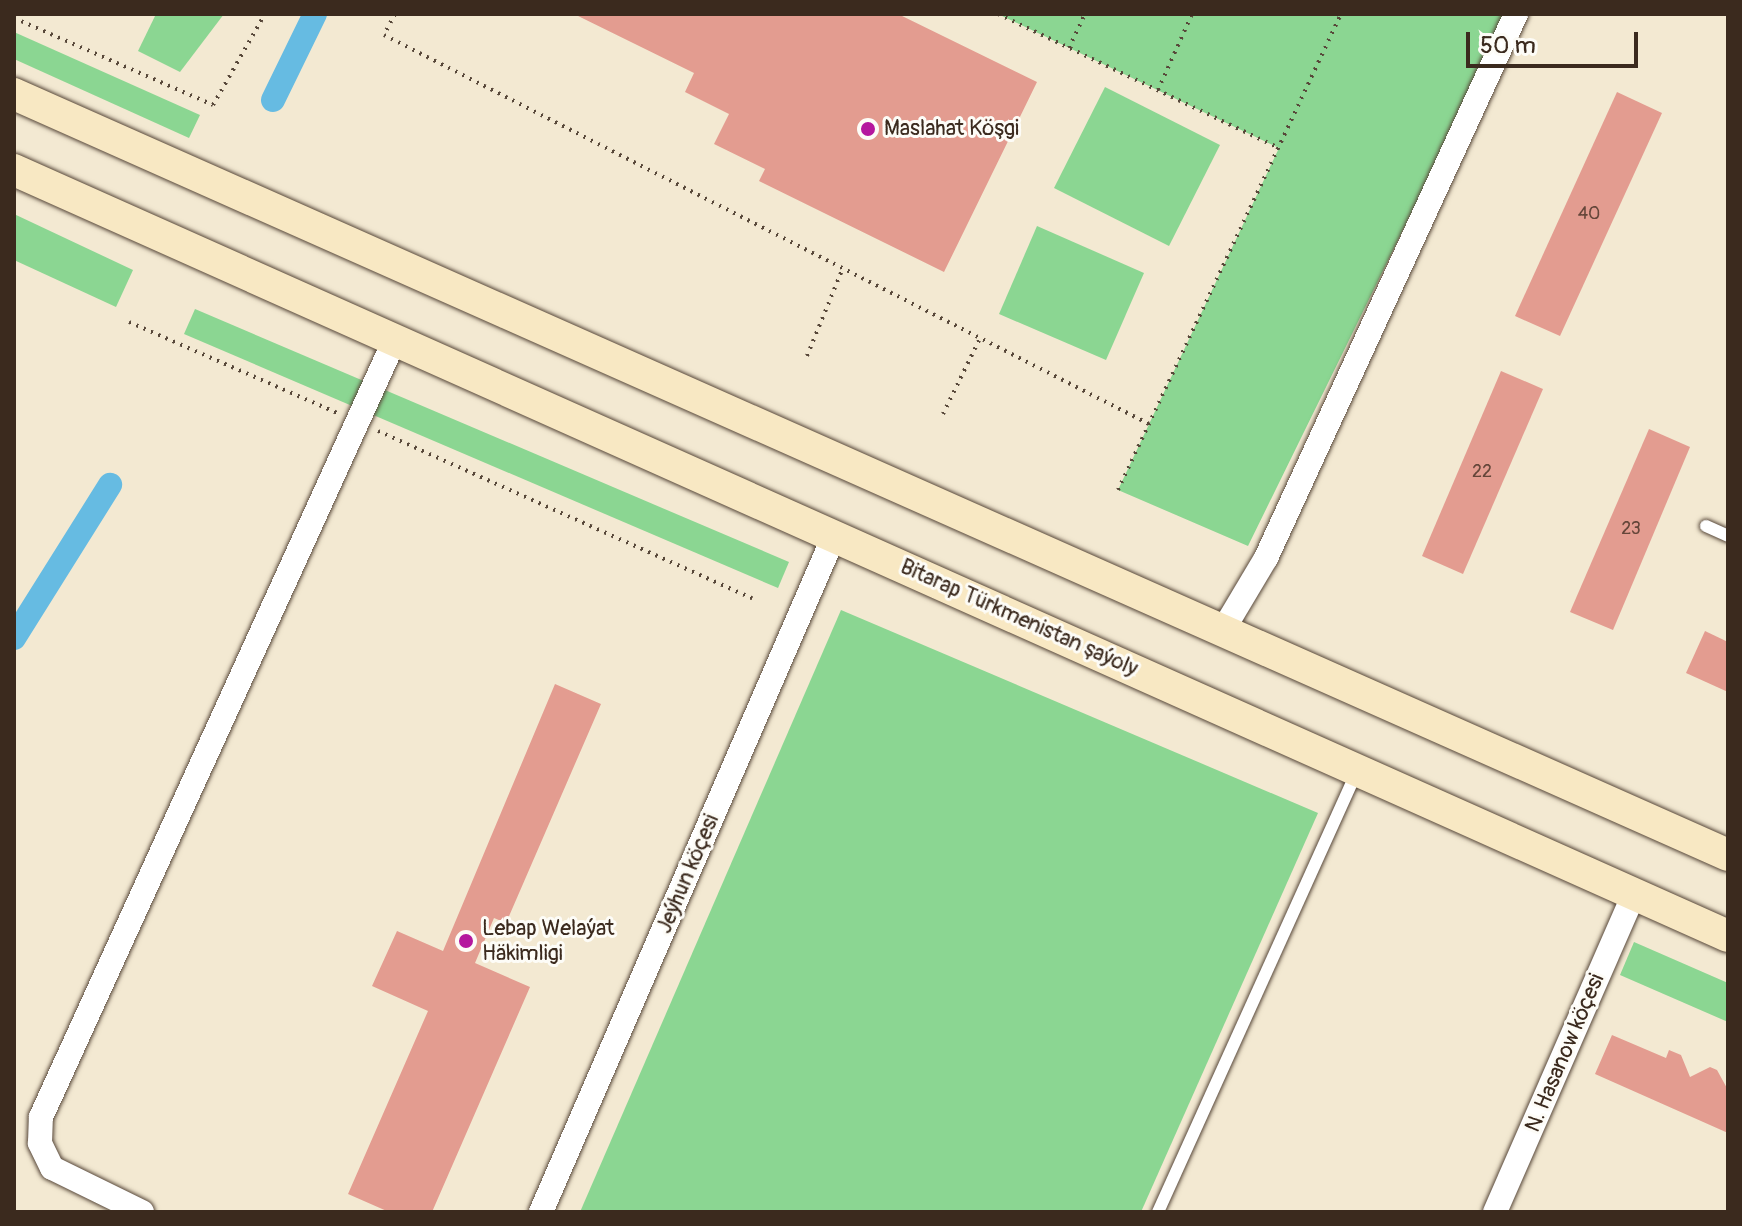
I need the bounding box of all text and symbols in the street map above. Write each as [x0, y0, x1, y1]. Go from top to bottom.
scale bar [1470, 16, 1642, 66]
text: 50 m [1480, 31, 1536, 60]
place label: Maslahat Köşgi [884, 116, 1019, 142]
marker: Maslahat Köşgi [859, 120, 877, 138]
house number: 40 [1578, 203, 1600, 225]
house number: 22 [1472, 461, 1492, 483]
house number: 23 [1621, 518, 1641, 540]
street label: Bitarap Türkmenistan şaýoly [896, 554, 1142, 682]
street label: Jeýhun köçesi [651, 811, 725, 937]
place label: Lebap Welaýat Häkimligi [482, 915, 614, 966]
marker: Lebap Welaýat Häkimligi [457, 932, 475, 950]
street label: N. Hasanow köçesi [1520, 970, 1610, 1136]

